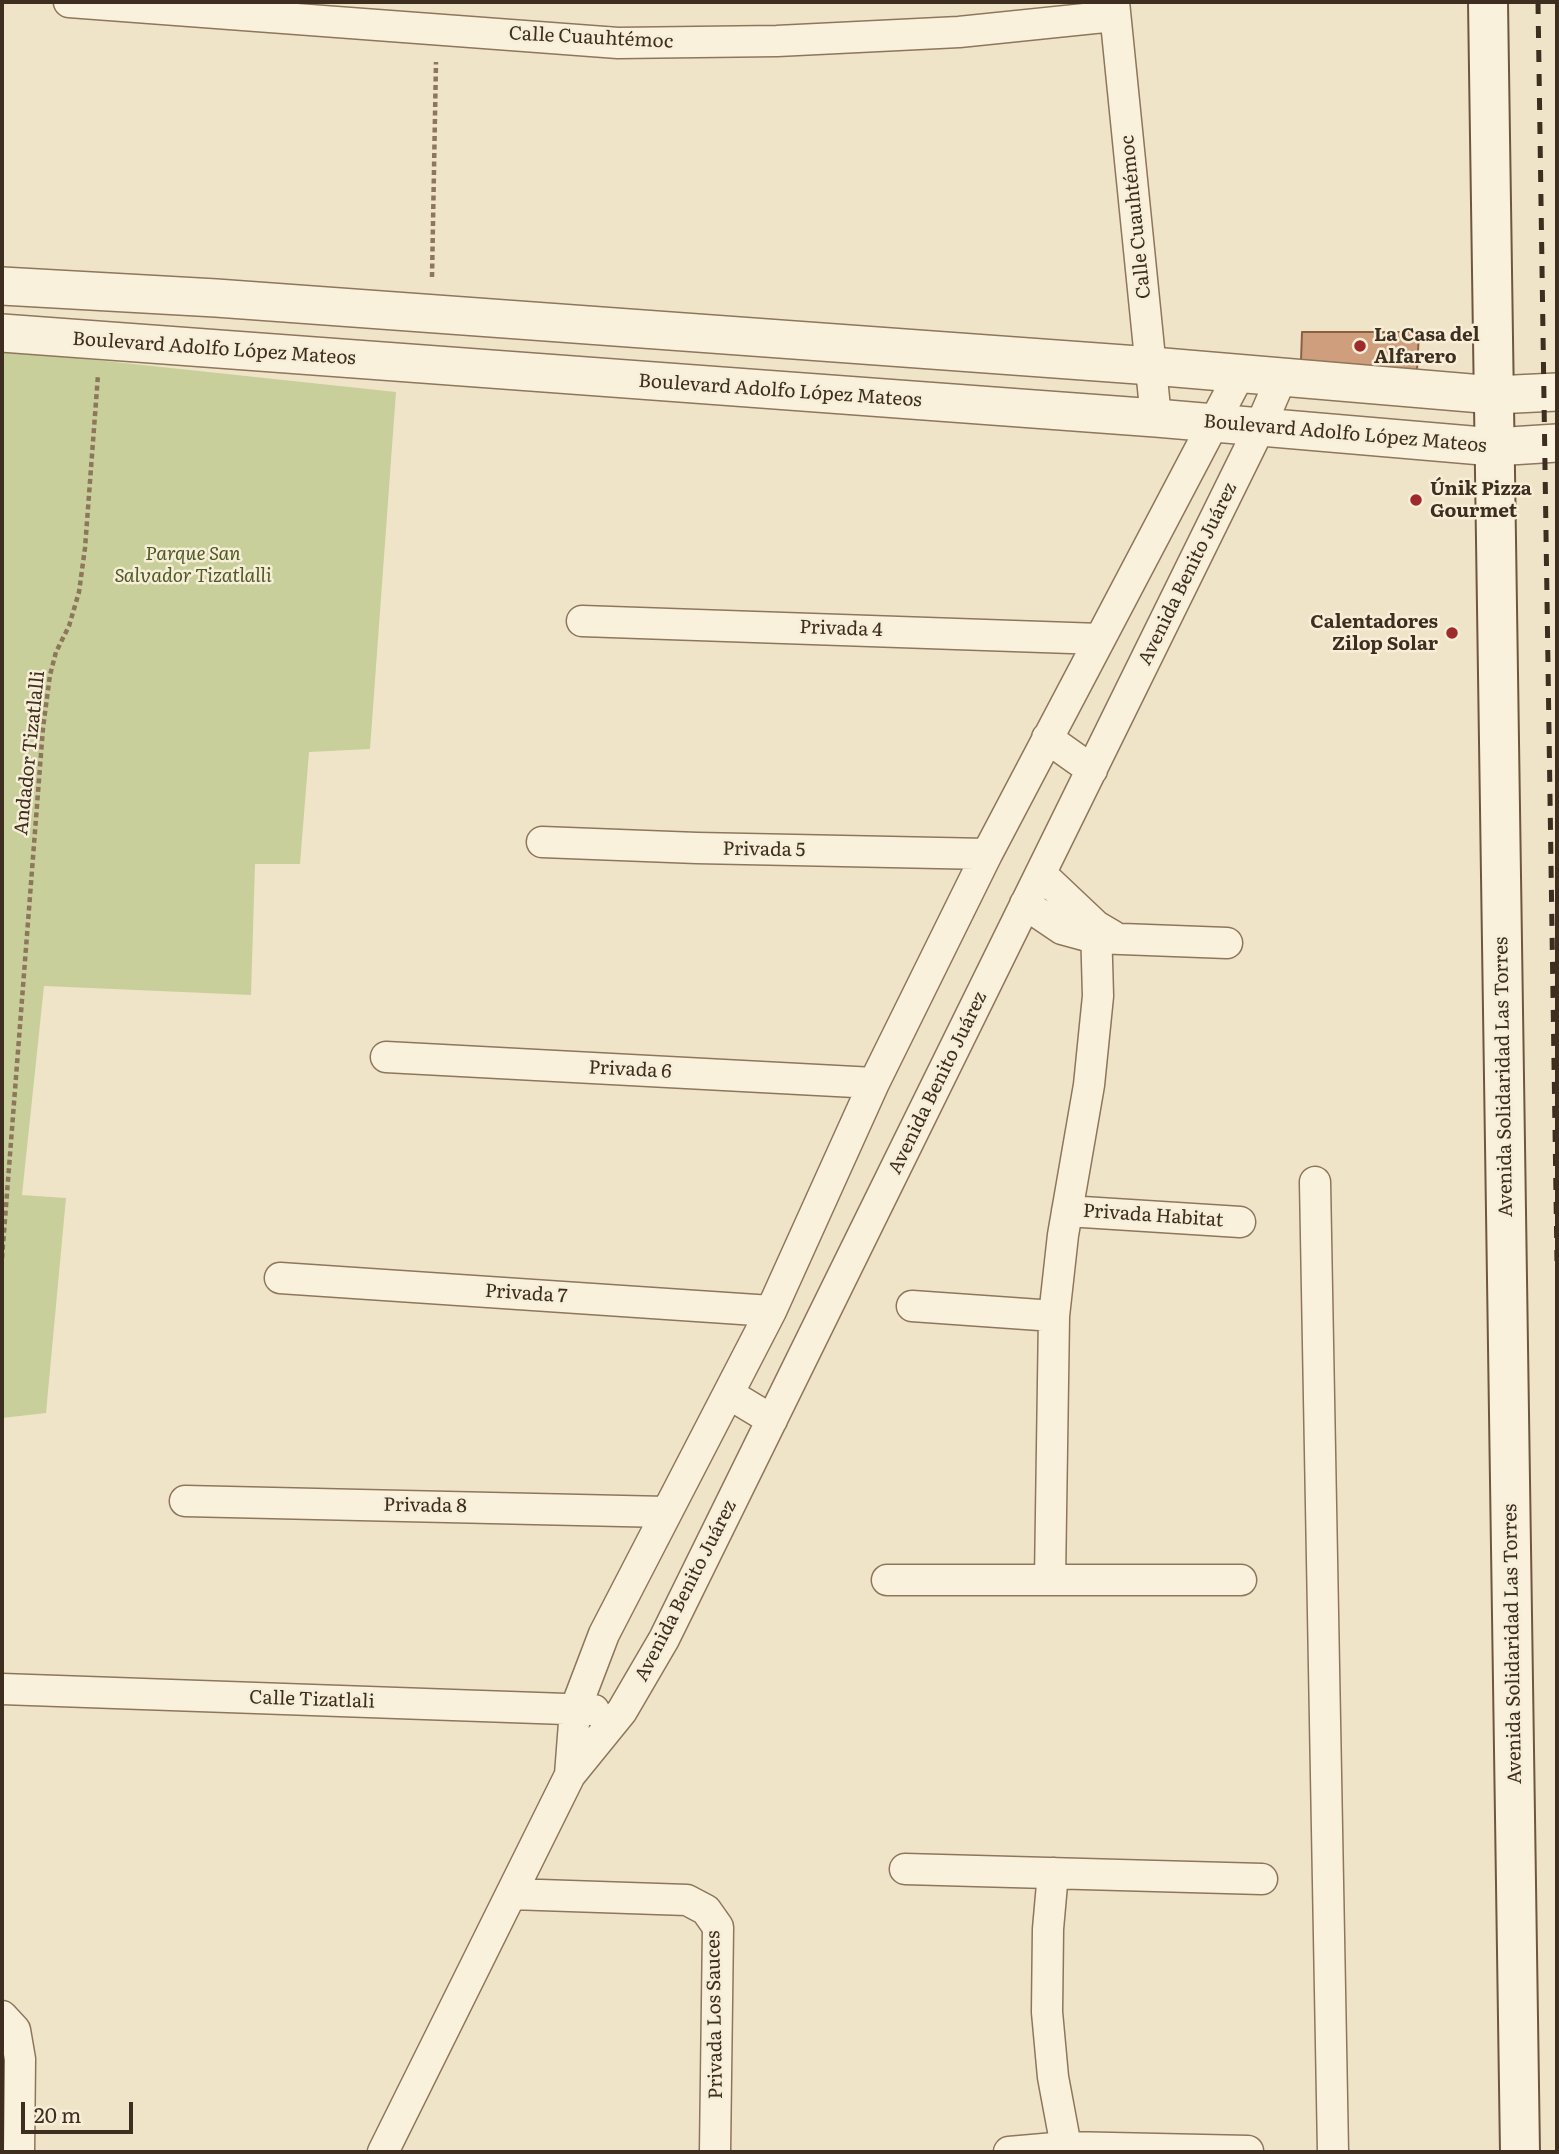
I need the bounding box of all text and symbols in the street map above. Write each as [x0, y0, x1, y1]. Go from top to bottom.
street label: Calle Cuauhtémoc [508, 22, 674, 54]
street label: Calle Cuauhtémoc [1116, 134, 1156, 300]
place label: La Casa del Alfarero [1374, 324, 1480, 368]
street label: Boulevard Adolfo López Mateos [72, 328, 356, 370]
marker: La Casa del Alfarero [1352, 338, 1368, 354]
street label: Boulevard Adolfo López Mateos [638, 370, 922, 412]
street label: Boulevard Adolfo López Mateos [1203, 410, 1487, 458]
place label: Únik Pizza Gourmet [1430, 478, 1532, 522]
street label: Avenida Benito Juárez [1134, 479, 1242, 669]
marker: Únik Pizza Gourmet [1408, 492, 1424, 508]
park label: Parque San Salvador Tizatlalli [114, 543, 272, 587]
place label: Calentadores Zilop Solar [1310, 611, 1438, 655]
street label: Privada 4 [799, 616, 883, 642]
marker: Calentadores Zilop Solar [1444, 625, 1460, 641]
street label: Andador Tizatlalli [10, 670, 50, 836]
street label: Privada 5 [723, 838, 805, 862]
street label: Avenida Solidaridad Las Torres [1490, 937, 1518, 1217]
street label: Avenida Benito Juárez [884, 988, 992, 1178]
street label: Privada 6 [588, 1056, 672, 1084]
street label: Privada Habitat [1082, 1200, 1224, 1232]
street label: Privada 7 [484, 1280, 568, 1308]
street label: Privada 8 [383, 1494, 467, 1518]
street label: Avenida Benito Juárez [630, 1497, 742, 1685]
street label: Avenida Solidaridad Las Torres [1499, 1504, 1527, 1784]
street label: Calle Tizatlali [249, 1686, 375, 1714]
street label: Privada Los Sauces [702, 1930, 728, 2100]
scale bar [24, 2088, 136, 2132]
text: 20 m [34, 2098, 81, 2129]

